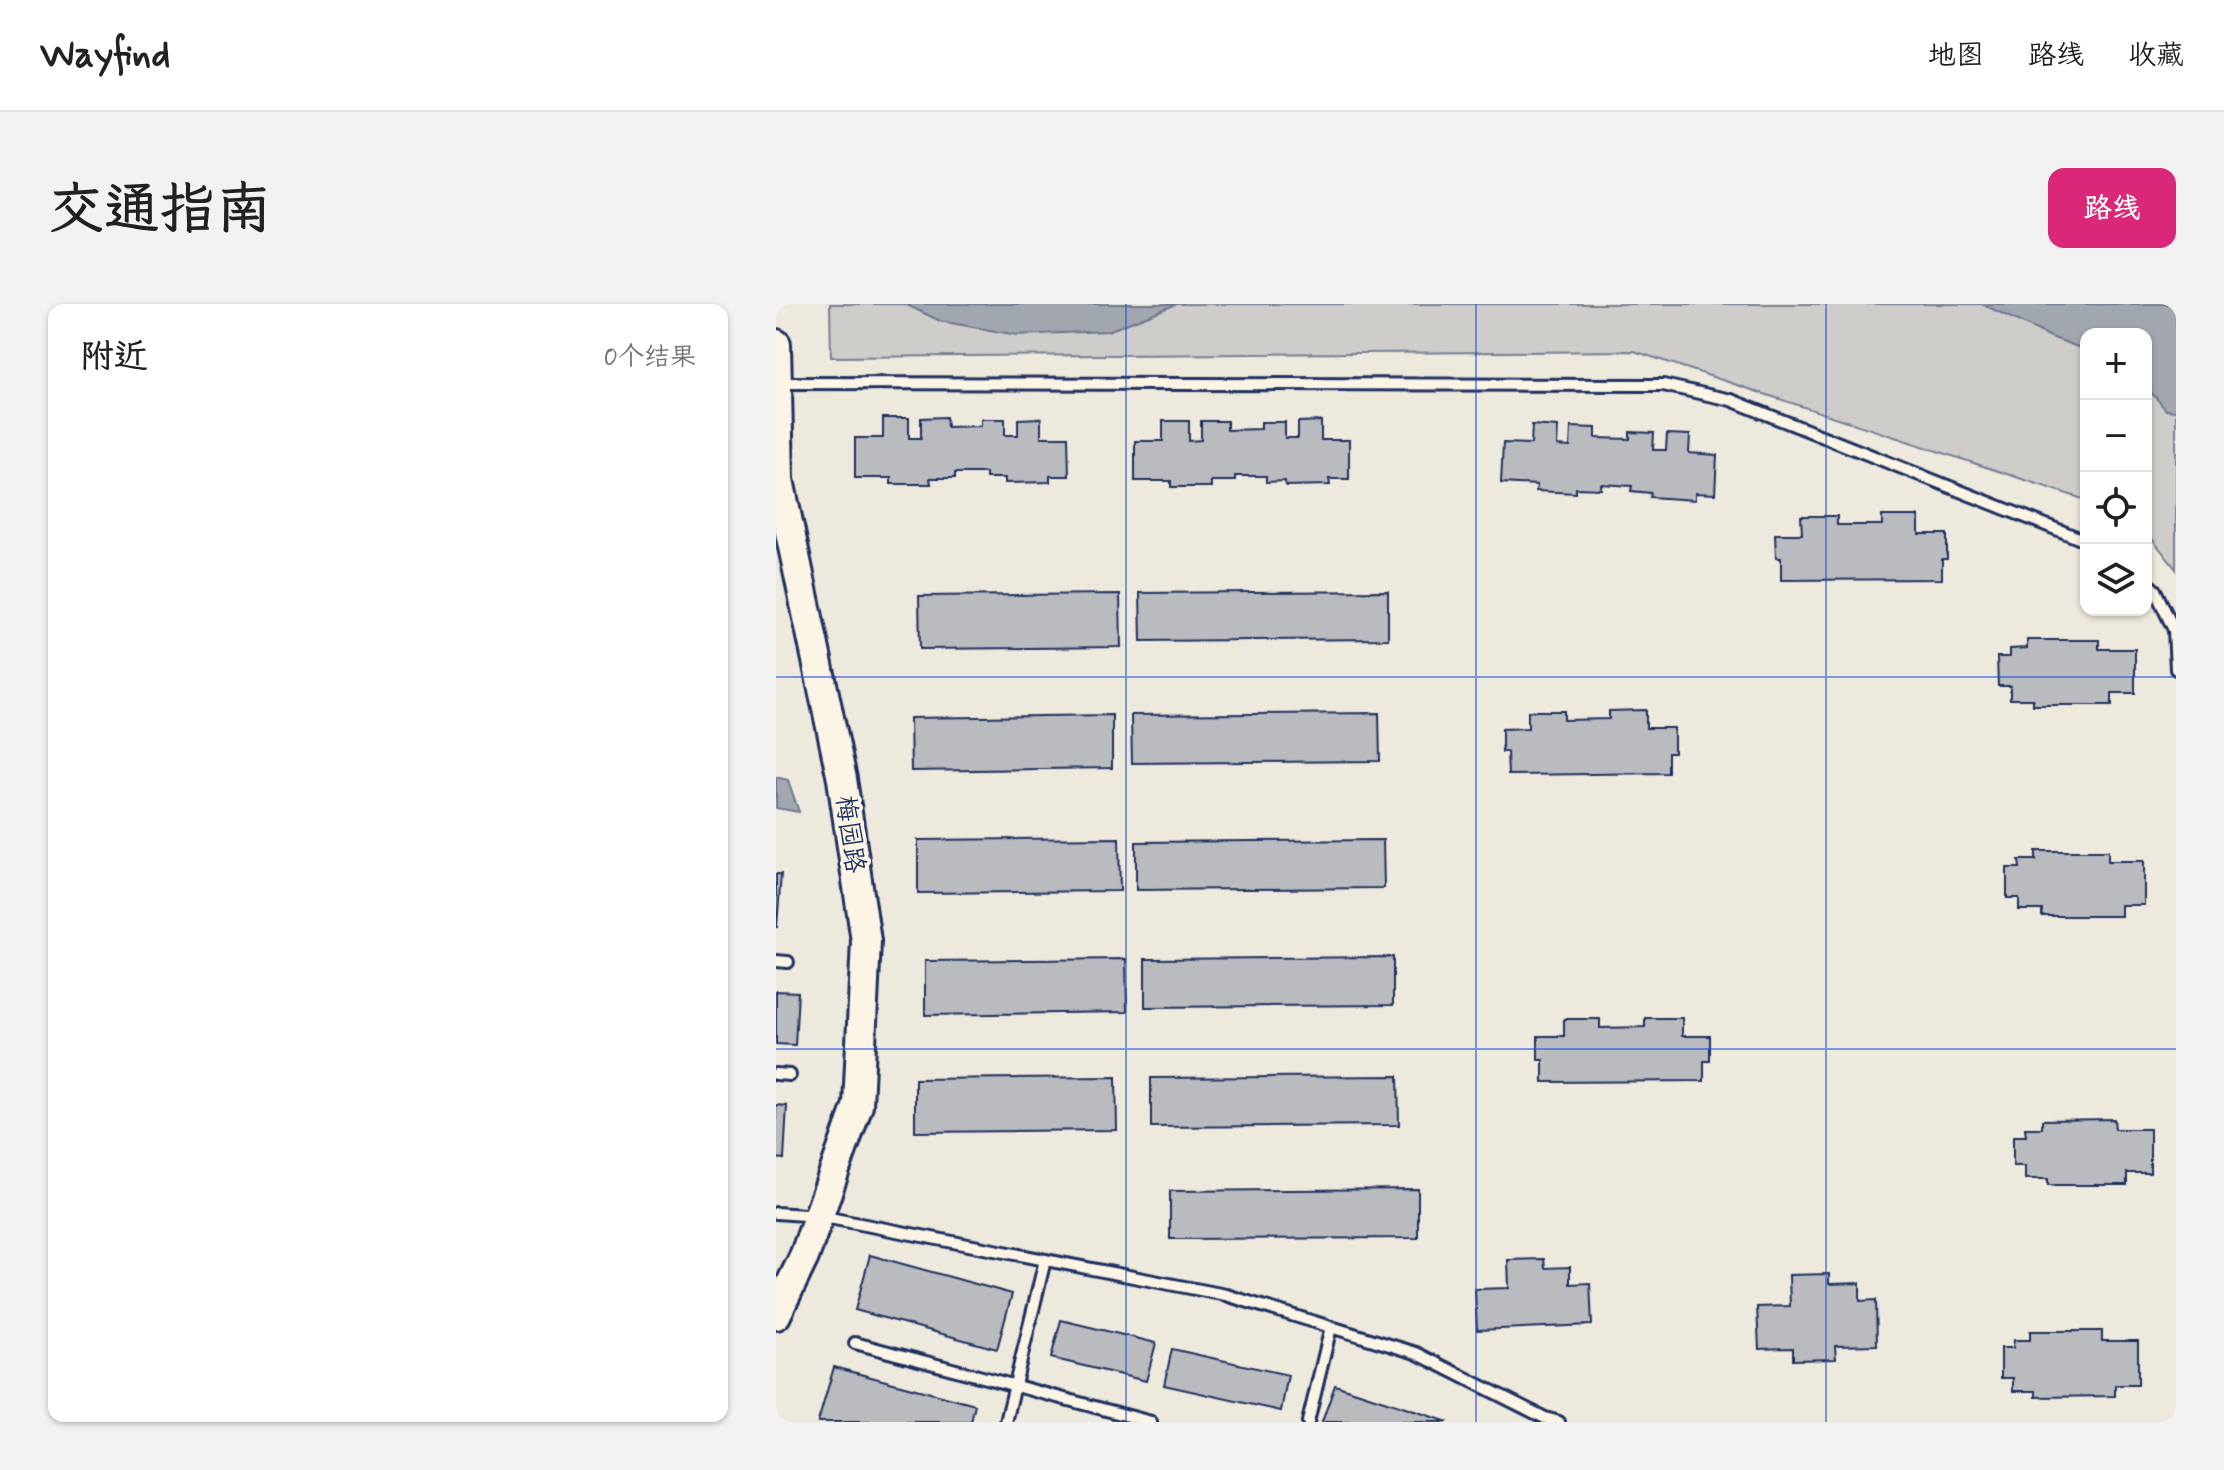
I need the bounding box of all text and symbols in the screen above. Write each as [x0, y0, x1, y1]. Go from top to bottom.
text: Wayfind [40, 31, 170, 80]
text: 地图 [1928, 38, 1984, 75]
text: 路线 [2028, 38, 2084, 75]
text: 收藏 [2128, 38, 2184, 75]
button: 路线 [2048, 168, 2176, 248]
text: 交通指南 [48, 175, 272, 248]
map controls [2080, 328, 2152, 616]
button: + [2080, 328, 2152, 400]
text: 附近 [80, 335, 148, 380]
text: 0个结果 [603, 341, 696, 375]
button: − [2080, 400, 2152, 472]
button: locate [2080, 472, 2152, 544]
button: layers [2080, 544, 2152, 616]
street label: 梅园路 [827, 793, 871, 875]

